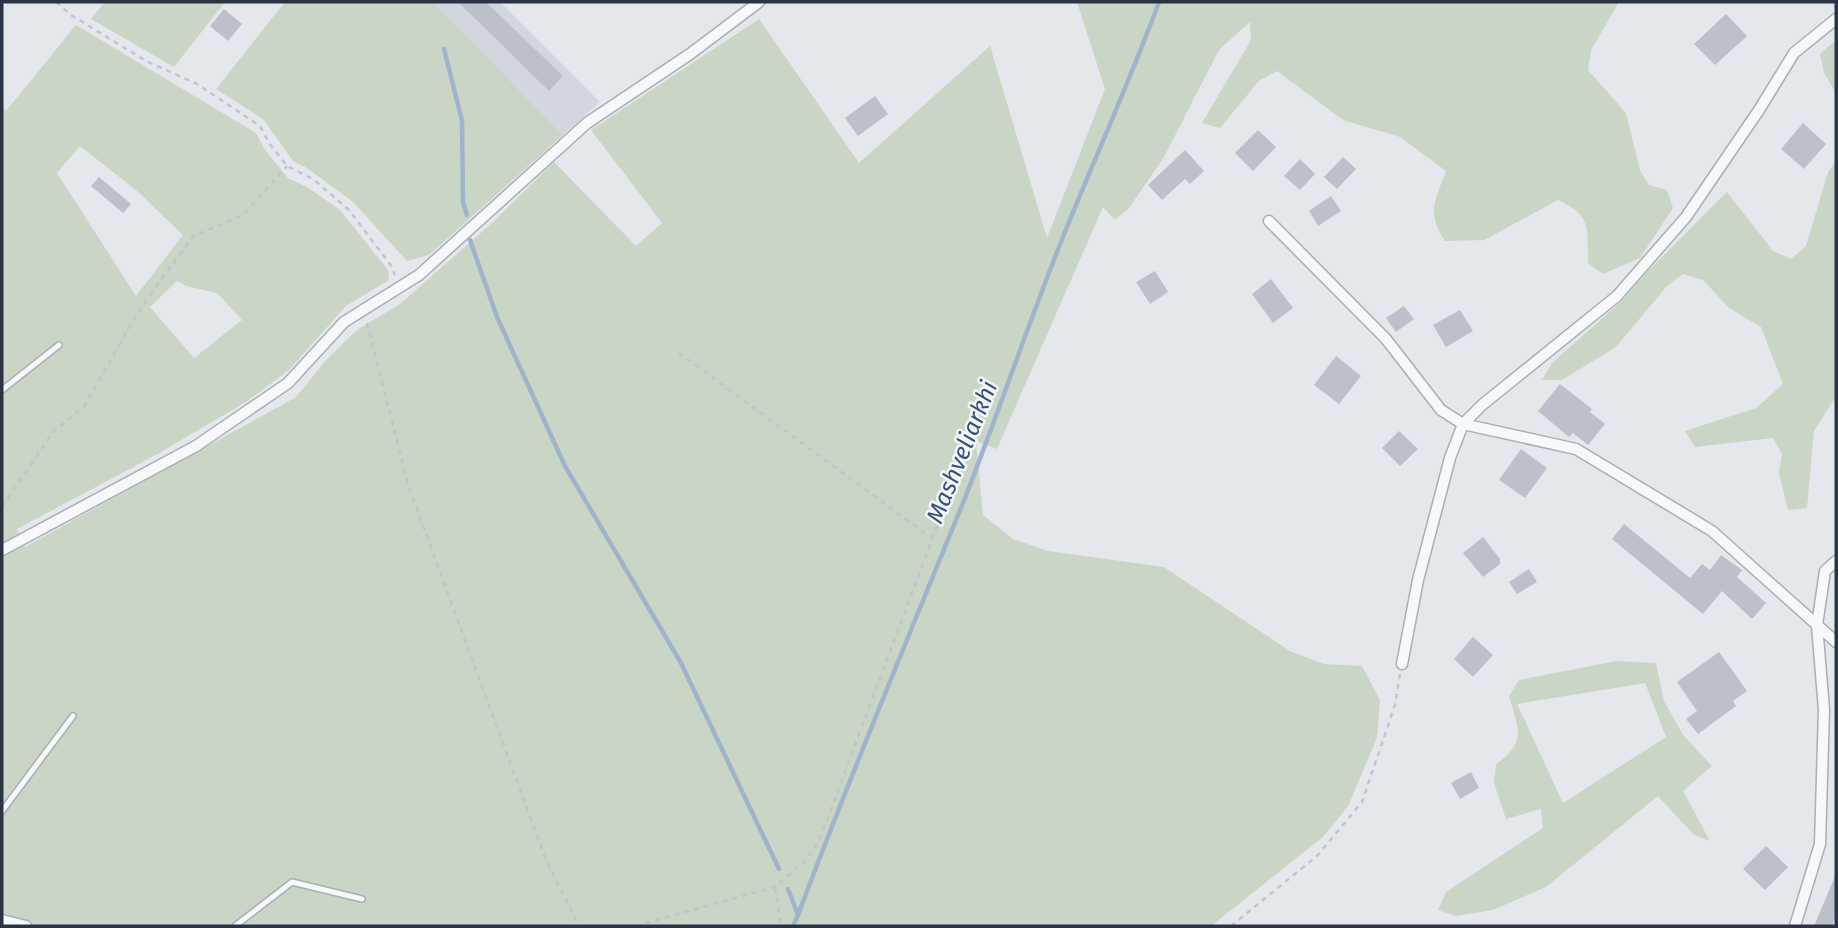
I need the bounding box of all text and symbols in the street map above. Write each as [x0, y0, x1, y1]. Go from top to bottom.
water label: Mashveliarkhi [921, 376, 1003, 527]

